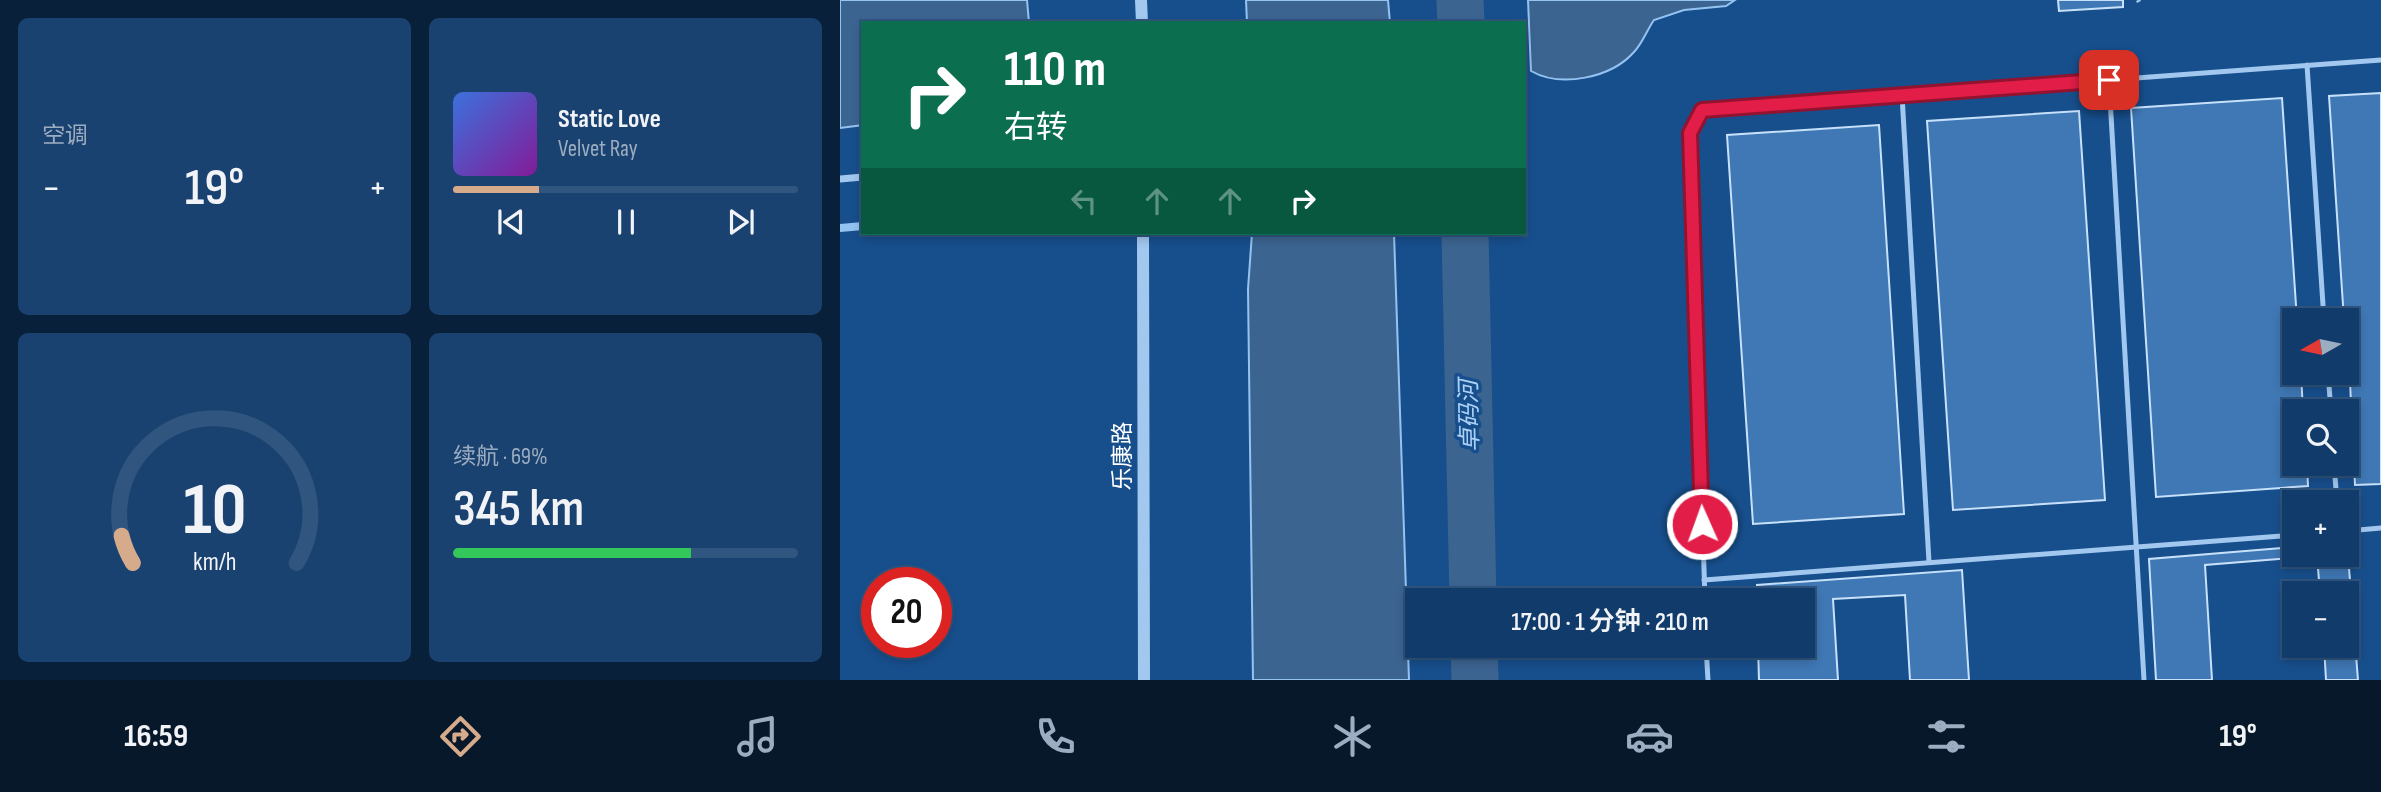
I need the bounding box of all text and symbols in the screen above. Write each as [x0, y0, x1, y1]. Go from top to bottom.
text: 110 m [1004, 41, 1106, 100]
icon: right [889, 49, 980, 140]
pin [2079, 50, 2139, 110]
icon: arrive [2090, 61, 2128, 99]
text: Static Love [558, 104, 661, 135]
text: 右转 [1004, 109, 1068, 148]
text: 空调 [42, 122, 88, 150]
text: Velvet Ray [558, 135, 638, 163]
text: 19° [185, 157, 244, 220]
text: − [42, 166, 61, 211]
text: + [368, 166, 387, 211]
icon: left [1065, 182, 1103, 220]
icon: ahead [1138, 182, 1176, 220]
icon: ahead [1211, 182, 1249, 220]
icon: right [1284, 182, 1322, 220]
icon: previous [492, 203, 530, 241]
icon: pause [607, 203, 645, 241]
icon: next [722, 203, 760, 241]
north arrow [2282, 308, 2359, 385]
map controls [2282, 308, 2359, 658]
water label: 卓码河 [1454, 376, 1485, 452]
button: search [2282, 399, 2359, 476]
street label: 乐康路 [1109, 422, 1137, 491]
text: 续航 · 69% [453, 443, 548, 471]
text: 10 [183, 468, 246, 556]
text: 345 km [453, 478, 584, 541]
position arrow [1665, 487, 1739, 561]
button: + [2282, 490, 2359, 567]
text: km/h [193, 547, 236, 578]
speed limit sign: 20 [861, 567, 952, 658]
button: − [2282, 581, 2359, 658]
text: 17:00 · 1 分钟 · 210 m [1511, 607, 1709, 638]
icon: directions [436, 712, 485, 761]
icon: music [733, 712, 782, 761]
icon: phone [1031, 712, 1080, 761]
icon: climate [1328, 712, 1377, 761]
icon: car [1625, 712, 1674, 761]
icon: filters [1922, 712, 1971, 761]
text: 16:59 [124, 717, 188, 756]
text: 19° [2219, 717, 2257, 756]

